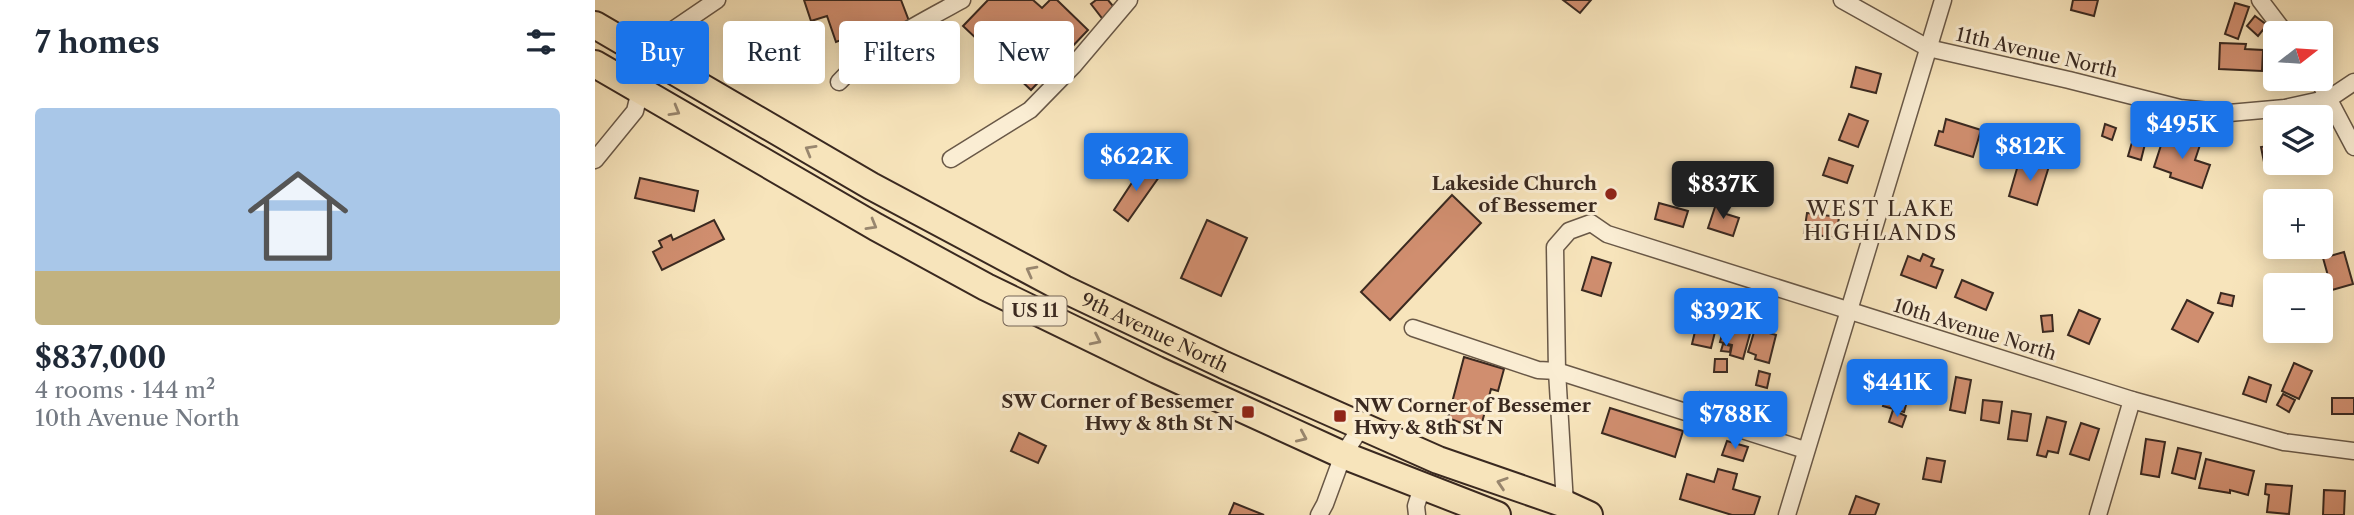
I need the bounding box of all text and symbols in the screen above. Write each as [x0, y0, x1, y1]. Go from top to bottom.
chip: Buy [616, 21, 709, 84]
chip: Rent [723, 21, 825, 84]
chip: Filters [839, 21, 960, 84]
chip: New [974, 21, 1074, 84]
north arrow [2263, 21, 2333, 91]
map controls [2263, 21, 2333, 343]
icon: filters [522, 23, 560, 61]
street label: 11th Avenue North [1954, 23, 2120, 82]
text: 7 homes [35, 24, 160, 61]
pin: $495K [2133, 102, 2231, 161]
one-way arrow [668, 103, 680, 116]
button: layers [2263, 105, 2333, 175]
text: $495K [2146, 110, 2218, 138]
pin: $812K [1981, 124, 2079, 183]
text: $812K [1995, 132, 2065, 160]
pin: $622K [1087, 134, 1185, 193]
text: $622K [1100, 142, 1172, 170]
one-way arrow [804, 145, 817, 158]
icon: home [235, 153, 361, 279]
pin: $837K [1674, 162, 1772, 221]
text: $837K [1688, 170, 1758, 198]
place label: Lakeside Church of Bessemer [1432, 172, 1598, 217]
marker: Lakeside Church of Bessemer [1603, 186, 1619, 202]
button: + [2263, 189, 2333, 259]
district label: WEST LAKE HIGHLANDS [1804, 196, 1958, 245]
one-way arrow [865, 217, 877, 230]
one-way arrow [1025, 266, 1038, 279]
button: − [2263, 273, 2333, 343]
street label: 9th Avenue North [1077, 288, 1232, 377]
pin: $392K [1677, 288, 1775, 348]
street label: 10th Avenue North [1891, 294, 2059, 365]
road number: US 11 [1003, 296, 1067, 326]
text: $392K [1690, 297, 1762, 325]
one-way arrow [1089, 332, 1101, 346]
text: $837,000 [35, 339, 166, 376]
pin: $441K [1848, 360, 1946, 419]
text: $441K [1863, 368, 1931, 396]
text: 4 rooms · 144 m² [35, 376, 215, 404]
place label: SW Corner of Bessemer Hwy & 8th St N [1001, 390, 1235, 435]
pin: $788K [1686, 392, 1784, 451]
place label: NW Corner of Bessemer Hwy & 8th St N [1354, 394, 1592, 439]
text: $788K [1699, 400, 1771, 428]
text: 10th Avenue North [35, 404, 240, 432]
marker: SW Corner of Bessemer Hwy & 8th St N [1240, 404, 1256, 420]
marker: NW Corner of Bessemer Hwy & 8th St N [1332, 408, 1348, 424]
one-way arrow [1295, 429, 1307, 443]
one-way arrow [1496, 477, 1508, 492]

